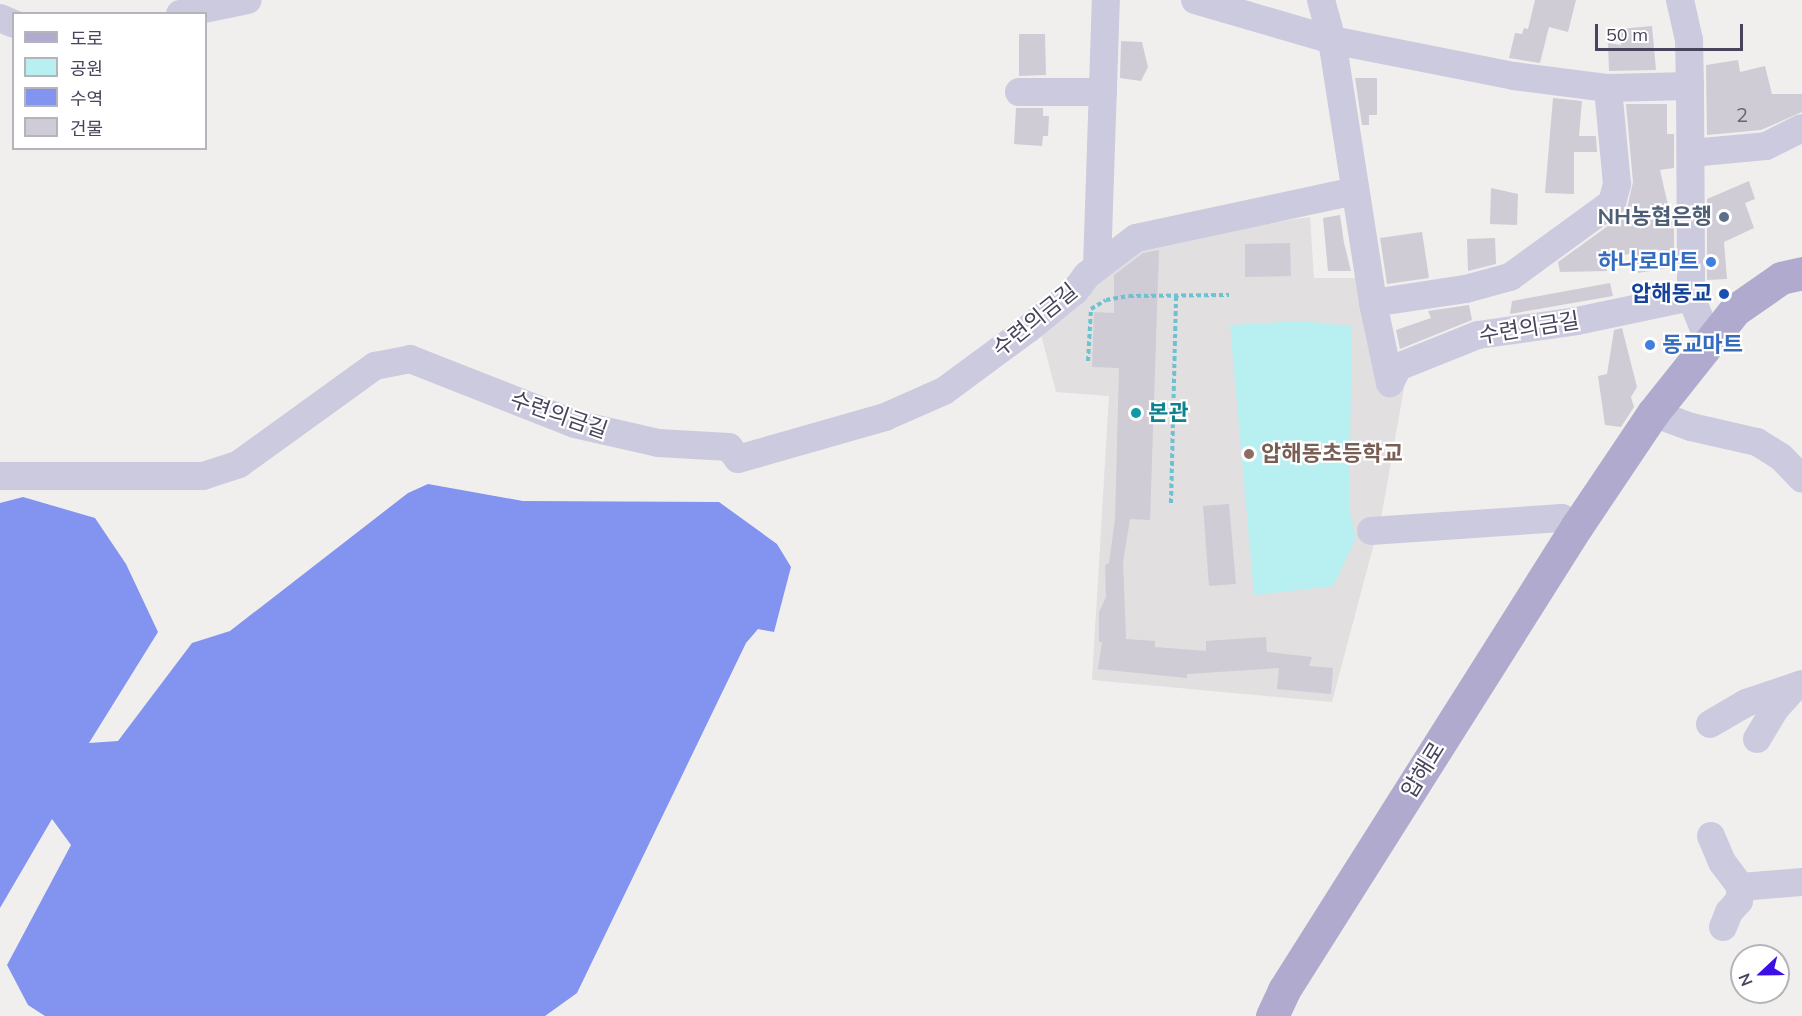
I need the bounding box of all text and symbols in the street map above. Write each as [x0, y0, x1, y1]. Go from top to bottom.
legend [12, 12, 207, 150]
scale bar [1598, 12, 1746, 50]
text: 50 m [1606, 23, 1648, 46]
text: 도로 [70, 27, 103, 50]
text: 공원 [70, 57, 103, 80]
text: 수역 [70, 87, 103, 110]
house number: 2 [1736, 102, 1748, 126]
text: 건물 [70, 117, 103, 140]
place label: NH농협은행 [1597, 204, 1712, 230]
marker: NH농협은행 [1717, 210, 1731, 224]
place label: 하나로마트 [1598, 249, 1699, 275]
marker: 하나로마트 [1704, 255, 1718, 269]
street label: 수련의금길 [987, 278, 1083, 362]
place label: 압해동교 [1631, 281, 1712, 307]
marker: 압해동교 [1717, 287, 1731, 301]
street label: 수련의금길 [1477, 307, 1581, 349]
place label: 동교마트 [1662, 332, 1743, 358]
marker: 동교마트 [1643, 338, 1657, 352]
street label: 수련의금길 [507, 386, 611, 444]
place label: 본관 [1148, 400, 1188, 426]
marker: 본관 [1129, 406, 1143, 420]
place label: 압해동초등학교 [1261, 441, 1403, 467]
marker: 압해동초등학교 [1242, 447, 1256, 461]
street label: 압해로 [1396, 737, 1450, 803]
north arrow [1730, 944, 1790, 1004]
text: N [1734, 971, 1757, 989]

